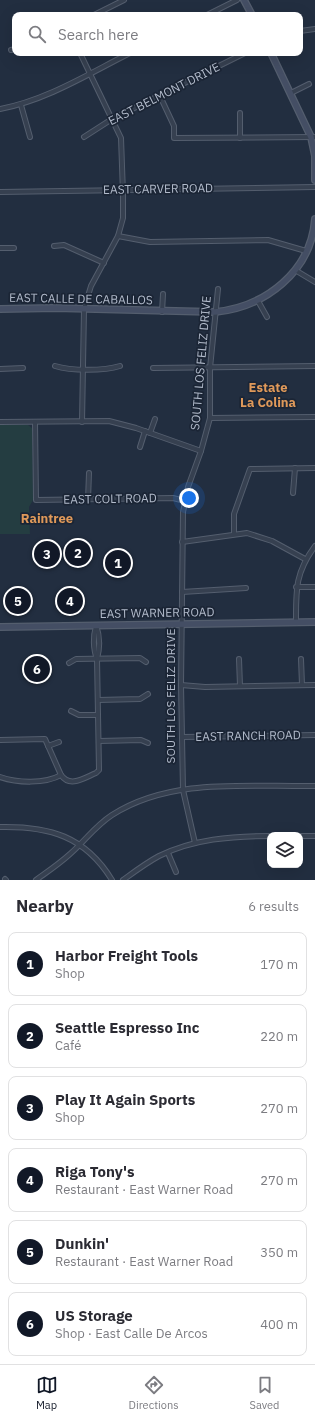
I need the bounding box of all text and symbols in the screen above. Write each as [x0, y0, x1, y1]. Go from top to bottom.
search box [12, 12, 303, 56]
icon: search [26, 23, 48, 45]
text: Search here [58, 25, 138, 44]
street label: EAST BELMONT DRIVE [105, 59, 222, 128]
street label: EAST CARVER ROAD [103, 180, 213, 197]
street label: EAST CALLE DE CABALLOS [9, 290, 153, 307]
street label: SOUTH LOS FELIZ DRIVE [187, 295, 214, 431]
district label: Estate La Colina [240, 379, 296, 411]
your location [179, 488, 199, 508]
street label: EAST COLT ROAD [63, 490, 157, 507]
district label: Raintree [21, 510, 73, 527]
pin: 2 [65, 538, 91, 568]
pin: 3 [34, 539, 60, 569]
pin: 1 [105, 548, 131, 578]
pin: 5 [5, 586, 31, 616]
pin: 4 [57, 586, 83, 616]
street label: EAST WARNER ROAD [99, 604, 215, 621]
street label: SOUTH LOS FELIZ DRIVE [163, 629, 178, 763]
pin: 6 [24, 654, 50, 684]
street label: EAST RANCH ROAD [195, 727, 301, 744]
map controls [267, 832, 303, 868]
button: layers [267, 832, 303, 868]
text: Nearby [16, 895, 74, 917]
text: 6 results [248, 898, 299, 915]
text: Harbor Freight Tools [55, 946, 198, 965]
text: 1 [26, 956, 34, 973]
text: 170 m [260, 956, 298, 973]
text: Shop [55, 965, 85, 982]
text: Seattle Espresso Inc [55, 1018, 200, 1037]
text: 2 [26, 1028, 34, 1045]
text: 220 m [260, 1028, 298, 1045]
text: Café [55, 1037, 81, 1054]
text: Play It Again Sports [55, 1090, 195, 1109]
text: 3 [26, 1100, 34, 1117]
text: 270 m [260, 1100, 298, 1117]
text: Shop [55, 1109, 85, 1126]
text: Riga Tony's [55, 1162, 135, 1181]
text: 4 [26, 1172, 34, 1189]
text: 270 m [260, 1172, 298, 1189]
text: Restaurant · East Warner Road [55, 1181, 233, 1198]
text: Dunkin' [55, 1234, 109, 1253]
text: 5 [26, 1244, 34, 1261]
text: 350 m [260, 1244, 298, 1261]
text: Restaurant · East Warner Road [55, 1253, 233, 1270]
text: US Storage [55, 1306, 133, 1325]
text: 6 [26, 1316, 34, 1333]
text: 400 m [260, 1316, 298, 1333]
text: Shop · East Calle De Arcos [55, 1325, 208, 1342]
tab: Map [36, 1374, 58, 1412]
tab: Directions [129, 1374, 179, 1412]
tab: Saved [250, 1374, 279, 1412]

